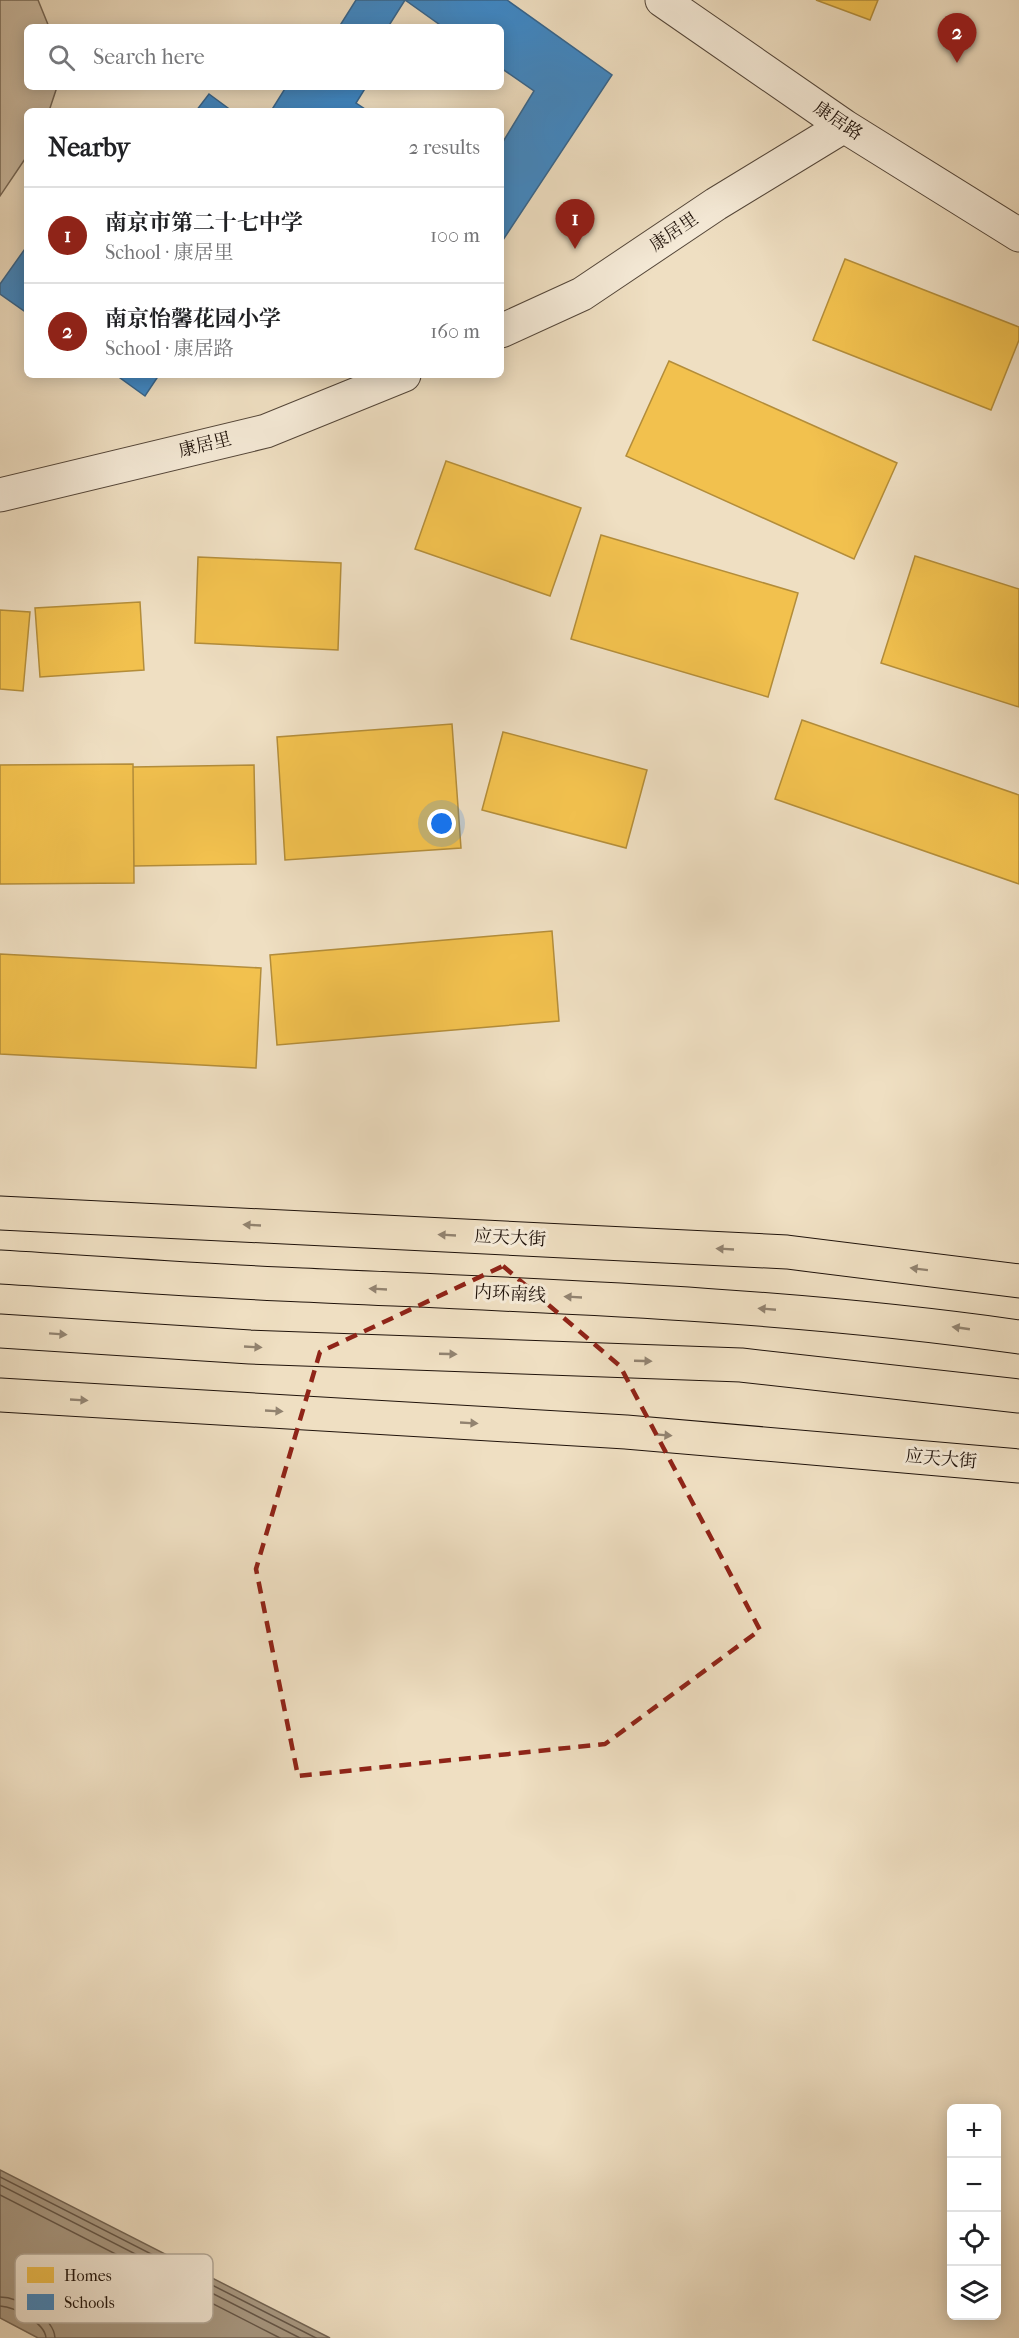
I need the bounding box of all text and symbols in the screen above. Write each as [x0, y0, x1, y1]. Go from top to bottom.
pin: 2 [938, 14, 976, 63]
search box [24, 24, 504, 90]
icon: search [45, 41, 78, 74]
text: Search here [93, 44, 205, 70]
street label: 康居路 [810, 97, 866, 145]
text: Nearby [48, 132, 130, 163]
text: 2 results [409, 136, 480, 159]
pin: 1 [556, 200, 594, 249]
street label: 康居里 [646, 208, 702, 256]
text: 南京市第二十七中学 [105, 210, 303, 236]
text: 1 [64, 224, 71, 247]
text: 100 m [430, 224, 480, 247]
text: School · 康居里 [105, 241, 234, 264]
text: 南京怡馨花园小学 [105, 306, 281, 332]
text: 2 [62, 320, 73, 343]
text: 160 m [430, 320, 480, 343]
text: School · 康居路 [105, 337, 234, 360]
street label: 康居里 [176, 428, 234, 462]
your location [427, 809, 456, 838]
one-way arrow [242, 1221, 261, 1230]
street label: 应天大街 [473, 1226, 547, 1250]
one-way arrow [437, 1231, 456, 1240]
one-way arrow [716, 1245, 735, 1254]
one-way arrow [910, 1264, 929, 1273]
street label: 内环南线 [473, 1282, 547, 1306]
one-way arrow [368, 1284, 387, 1293]
one-way arrow [563, 1293, 582, 1302]
one-way arrow [758, 1304, 777, 1314]
one-way arrow [951, 1324, 970, 1333]
one-way arrow [49, 1330, 68, 1339]
one-way arrow [243, 1343, 262, 1352]
one-way arrow [438, 1350, 457, 1359]
one-way arrow [633, 1357, 652, 1366]
one-way arrow [70, 1395, 89, 1404]
one-way arrow [265, 1407, 284, 1416]
one-way arrow [459, 1418, 478, 1427]
one-way arrow [654, 1431, 673, 1440]
street label: 应天大街 [904, 1445, 978, 1473]
map controls [947, 2104, 1001, 2320]
button: + [947, 2104, 1001, 2158]
button: − [947, 2158, 1001, 2212]
button: locate [947, 2212, 1001, 2266]
legend [15, 2254, 213, 2323]
text: Homes [64, 2266, 112, 2285]
button: layers [947, 2266, 1001, 2320]
text: Schools [64, 2293, 115, 2312]

